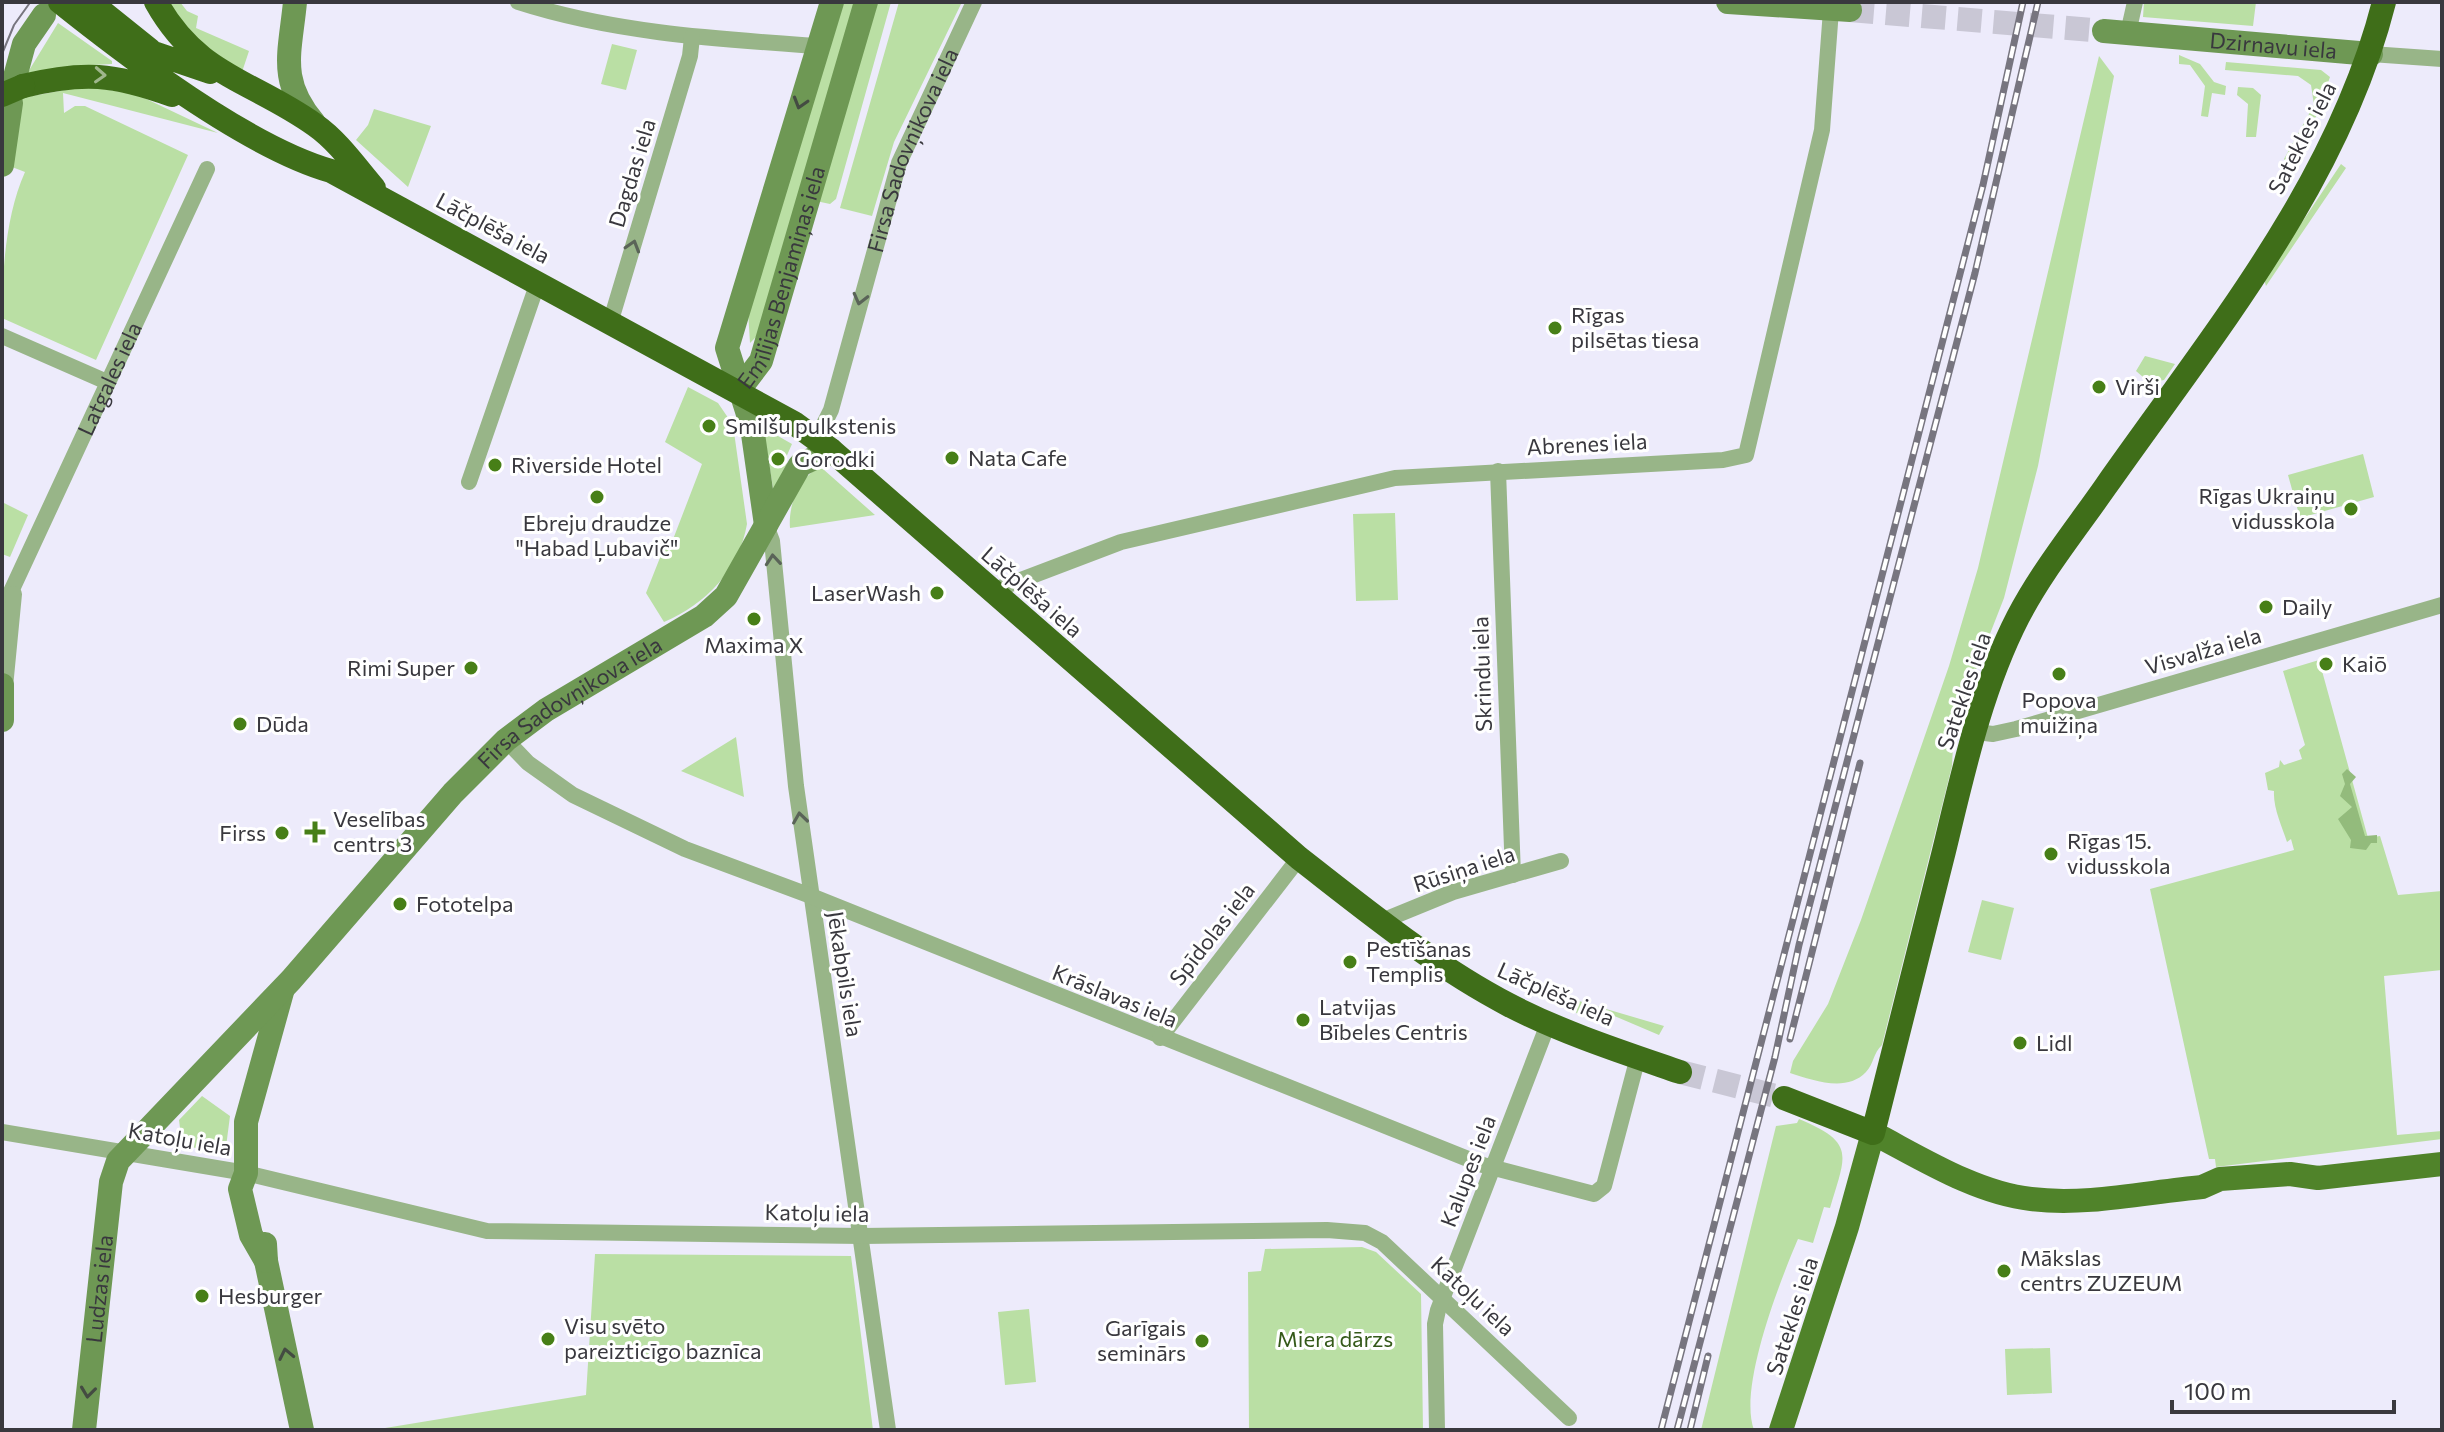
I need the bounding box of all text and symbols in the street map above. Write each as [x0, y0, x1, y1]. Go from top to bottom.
street label: Dzirnavu iela [2209, 26, 2338, 64]
street label: Firsa Sadovņikova iela [861, 44, 964, 255]
one-way arrow [94, 67, 107, 84]
street label: Satekles iela [2262, 77, 2341, 199]
one-way arrow [793, 96, 809, 110]
street label: Dagdas iela [602, 115, 661, 230]
street label: Emīlijas Benjamiņas iela [731, 163, 830, 394]
street label: Lāčplēša iela [432, 186, 555, 269]
one-way arrow [624, 239, 640, 253]
one-way arrow [853, 291, 870, 305]
place label: Rīgas pilsētas tiesa [1571, 301, 1699, 353]
street label: Latgales iela [71, 317, 147, 440]
marker: Rīgas pilsētas tiesa [1546, 319, 1564, 337]
place label: Virši [2115, 373, 2160, 400]
marker: Virši [2090, 378, 2108, 396]
place label: Smilšu pulkstenis [725, 412, 896, 439]
marker: Smilšu pulkstenis [700, 417, 718, 435]
street label: Abrenes iela [1526, 427, 1648, 460]
place label: Nata Cafe [968, 444, 1067, 471]
place label: Gorodki [794, 445, 875, 472]
marker: Nata Cafe [943, 449, 961, 467]
marker: Gorodki [769, 450, 787, 468]
place label: Riverside Hotel [511, 451, 662, 478]
marker: Riverside Hotel [486, 456, 504, 474]
place label: Rīgas Ukraiņu vidusskola [2198, 482, 2335, 534]
marker: Ebreju draudze "Habad Ļubavič" [588, 488, 606, 506]
marker: Rīgas Ukraiņu vidusskola [2342, 500, 2360, 518]
place label: Ebreju draudze "Habad Ļubavič" [516, 509, 678, 562]
street label: Lāčplēša iela [976, 540, 1088, 643]
one-way arrow [765, 553, 782, 566]
place label: LaserWash [811, 579, 921, 606]
marker: LaserWash [928, 584, 946, 602]
place label: Daily [2282, 593, 2332, 620]
marker: Daily [2257, 598, 2275, 616]
marker: Maxima X [745, 610, 763, 628]
street label: Skrindu iela [1466, 616, 1497, 732]
street label: Visvalža iela [2142, 621, 2264, 680]
street label: Satekles iela [1931, 628, 1996, 753]
street label: Firsa Sadovņikova iela [471, 630, 666, 774]
place label: Maxima X [704, 631, 804, 658]
place label: Kaiō [2342, 650, 2387, 677]
place label: Rimi Super [347, 654, 455, 681]
marker: Kaiō [2317, 655, 2335, 673]
marker: Rimi Super [462, 659, 480, 677]
marker: Popova muižiņa [2050, 665, 2068, 683]
place label: Popova muižiņa [2020, 686, 2098, 739]
place label: Dūda [256, 710, 309, 737]
marker: Dūda [231, 715, 249, 733]
place label: Veselības centrs 3 [333, 805, 426, 857]
one-way arrow [792, 811, 809, 825]
place label: Firss [219, 819, 266, 846]
marker: Veselības centrs 3 [304, 821, 326, 843]
marker: Firss [273, 824, 291, 842]
place label: Rīgas 15. vidusskola [2067, 827, 2171, 879]
street label: Rūsiņa iela [1410, 839, 1518, 899]
marker: Rīgas 15. vidusskola [2042, 845, 2060, 863]
street label: Spīdolas iela [1163, 877, 1260, 991]
place label: Fototelpa [416, 890, 514, 917]
marker: Fototelpa [391, 895, 409, 913]
street label: Jēkabpils iela [822, 909, 869, 1039]
place label: Pestīšanas Templis [1366, 935, 1471, 987]
marker: Pestīšanas Templis [1341, 953, 1359, 971]
street label: Lāčplēša iela [1494, 956, 1619, 1031]
street label: Krāslavas iela [1049, 958, 1182, 1033]
place label: Latvijas Bībeles Centris [1319, 993, 1468, 1045]
marker: Latvijas Bībeles Centris [1294, 1011, 1312, 1029]
place label: Lidl [2036, 1029, 2073, 1056]
marker: Lidl [2011, 1034, 2029, 1052]
street label: Kalupes iela [1434, 1111, 1501, 1230]
street label: Katoļu iela [126, 1116, 234, 1162]
street label: Katoļu iela [764, 1198, 870, 1228]
street label: Ludzas iela [80, 1233, 118, 1344]
place label: Mākslas centrs ZUZEUM [2020, 1244, 2182, 1296]
street label: Katoļu iela [1425, 1250, 1521, 1342]
street label: Satekles iela [1760, 1253, 1823, 1378]
marker: Mākslas centrs ZUZEUM [1995, 1262, 2013, 1280]
place label: Hesburger [218, 1282, 323, 1309]
marker: Hesburger [193, 1287, 211, 1305]
place label: Visu svēto pareizticīgo baznīca [564, 1312, 762, 1364]
place label: Garīgais seminārs [1097, 1314, 1186, 1366]
park label: Miera dārzs [1277, 1325, 1393, 1352]
marker: Visu svēto pareizticīgo baznīca [539, 1330, 557, 1348]
marker: Garīgais seminārs [1193, 1332, 1211, 1350]
one-way arrow [278, 1347, 295, 1361]
scale bar [2172, 1364, 2394, 1414]
text: 100 m [2184, 1376, 2251, 1405]
one-way arrow [80, 1385, 97, 1399]

